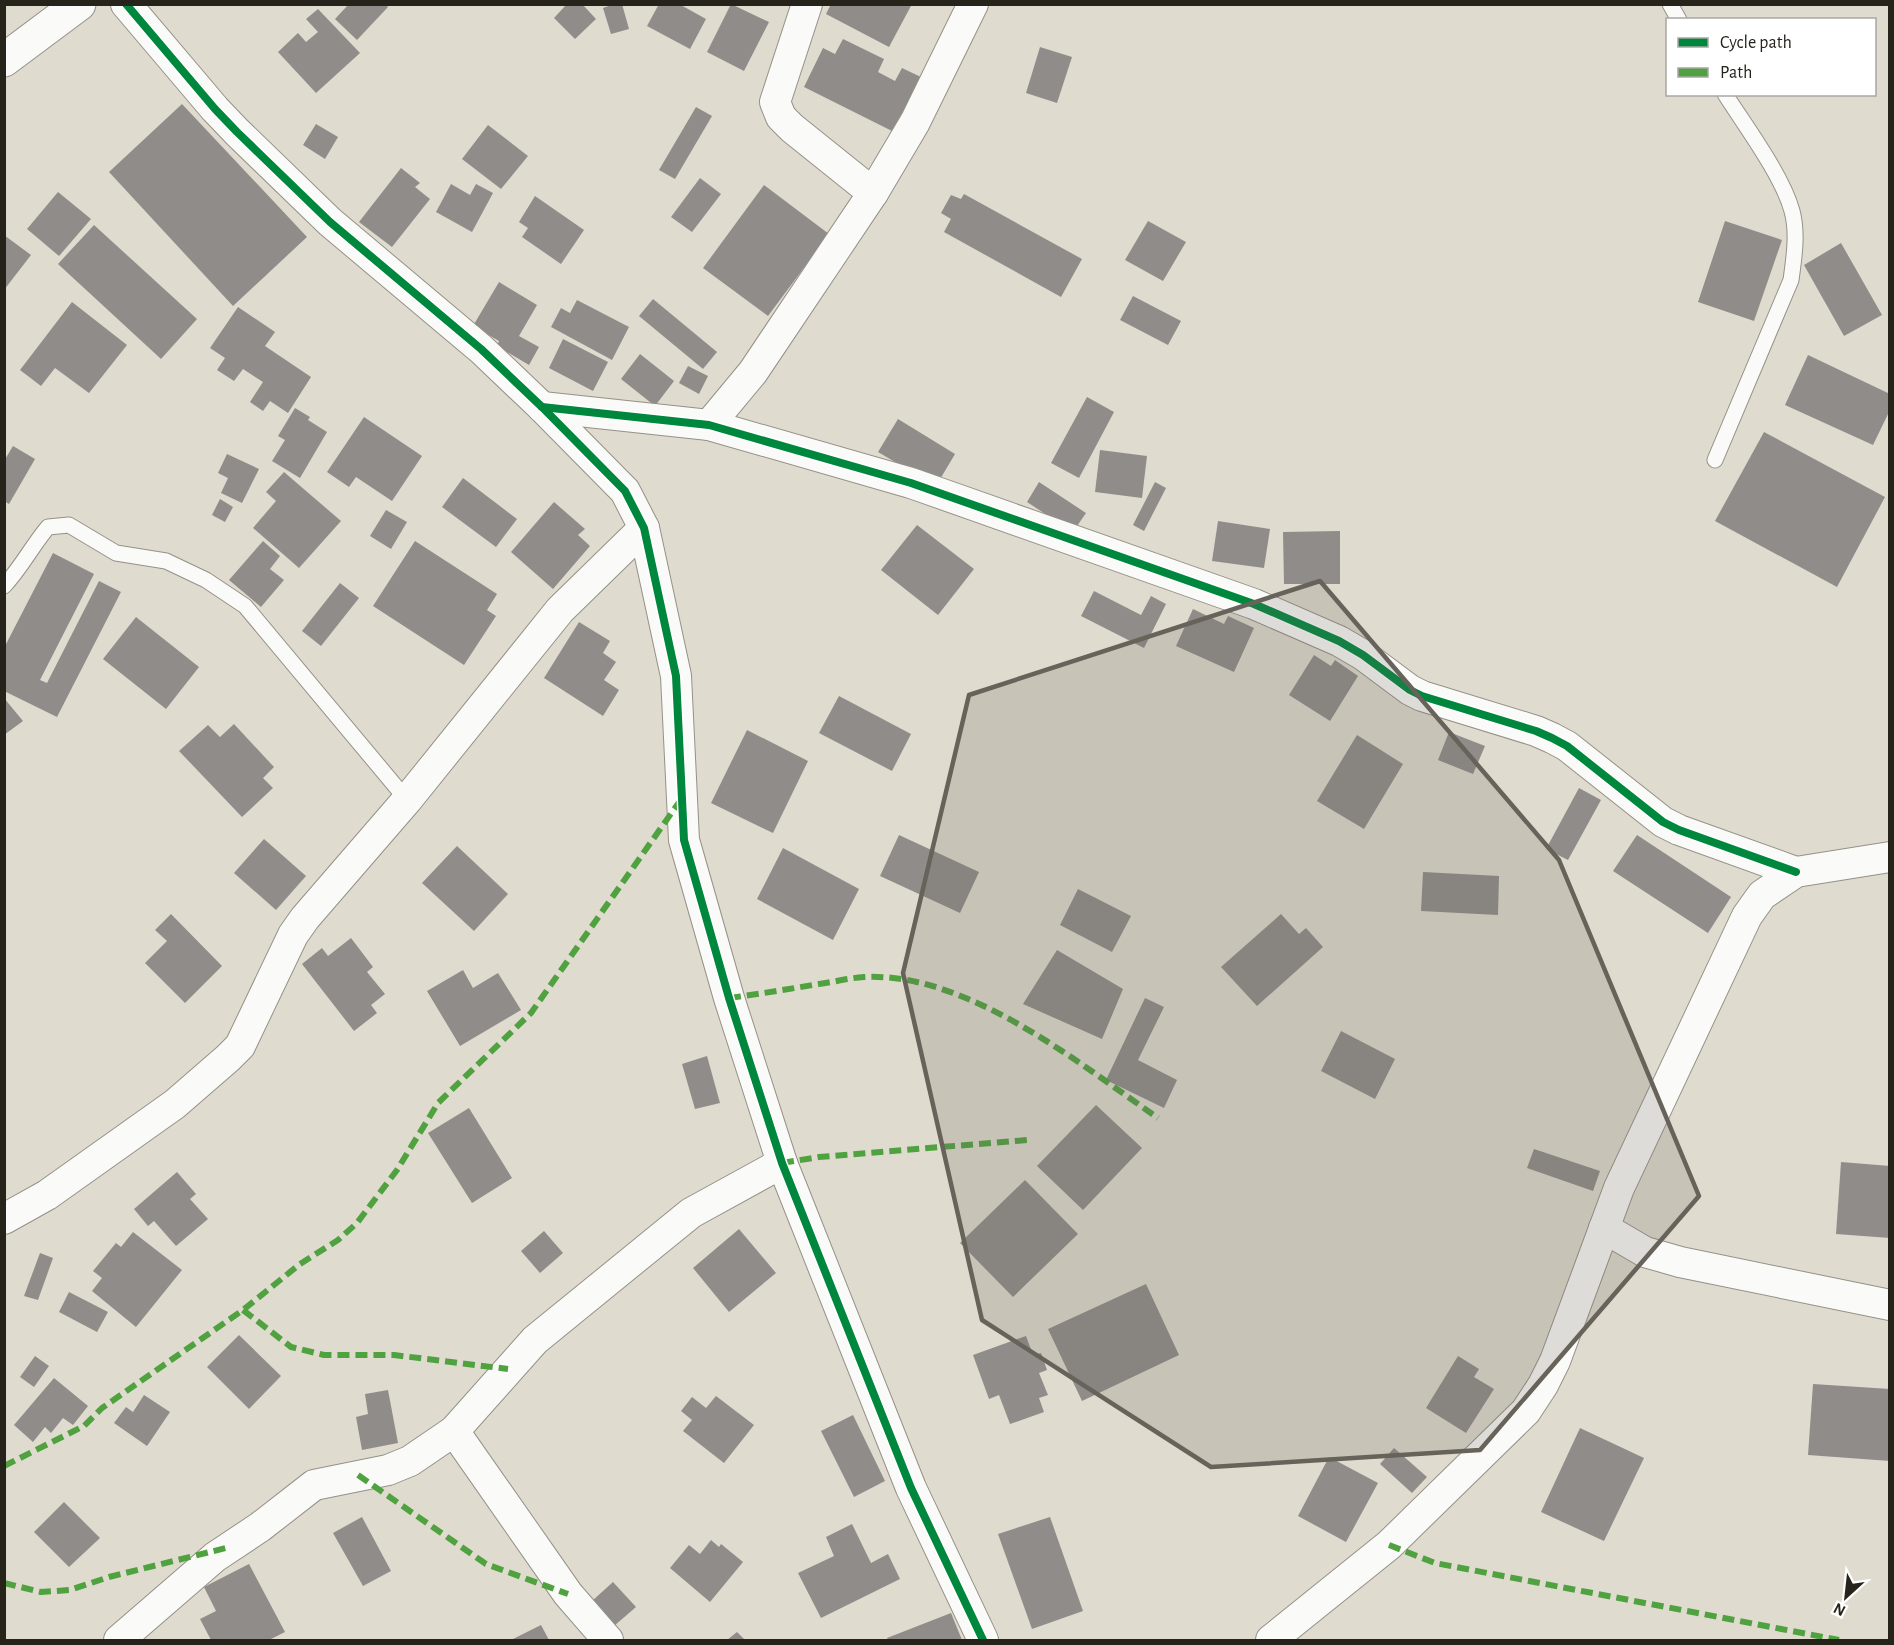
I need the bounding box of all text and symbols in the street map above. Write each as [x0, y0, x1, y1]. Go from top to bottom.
legend [1666, 18, 1876, 96]
text: Cycle path [1720, 34, 1792, 52]
text: Path [1720, 64, 1752, 82]
north arrow [1816, 1567, 1876, 1627]
text: N [1831, 1600, 1848, 1619]

